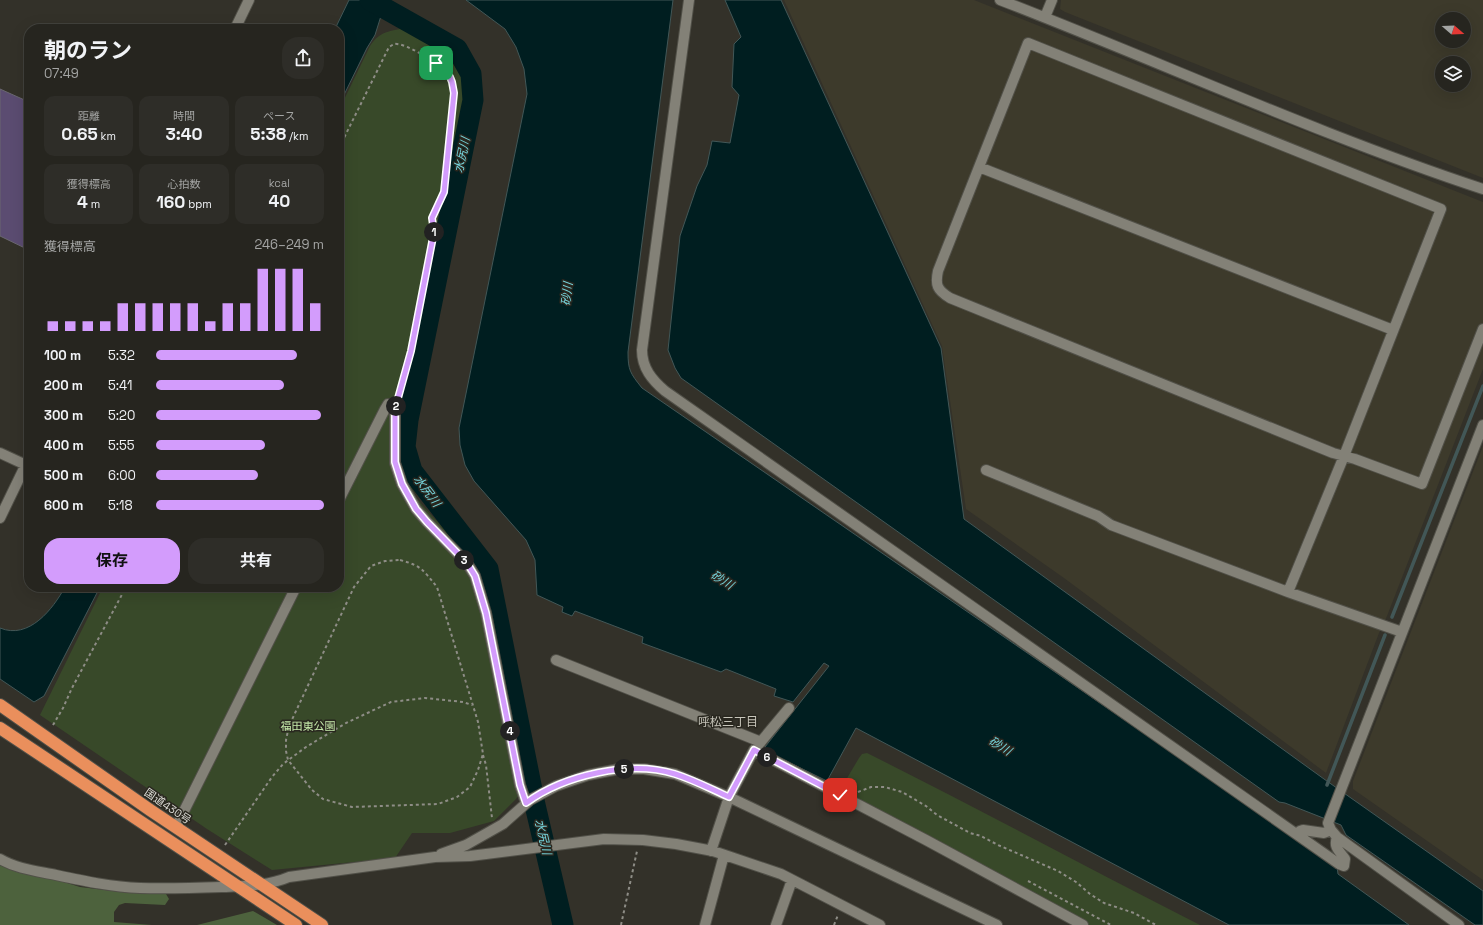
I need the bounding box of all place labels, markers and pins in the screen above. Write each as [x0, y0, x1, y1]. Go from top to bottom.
pin [419, 46, 453, 80]
pin: 1 [424, 222, 444, 242]
pin: 2 [386, 396, 406, 416]
pin: 3 [454, 550, 474, 570]
pin: 4 [500, 721, 520, 741]
pin: 6 [757, 747, 777, 767]
pin: 5 [614, 759, 634, 779]
pin [823, 778, 857, 812]

